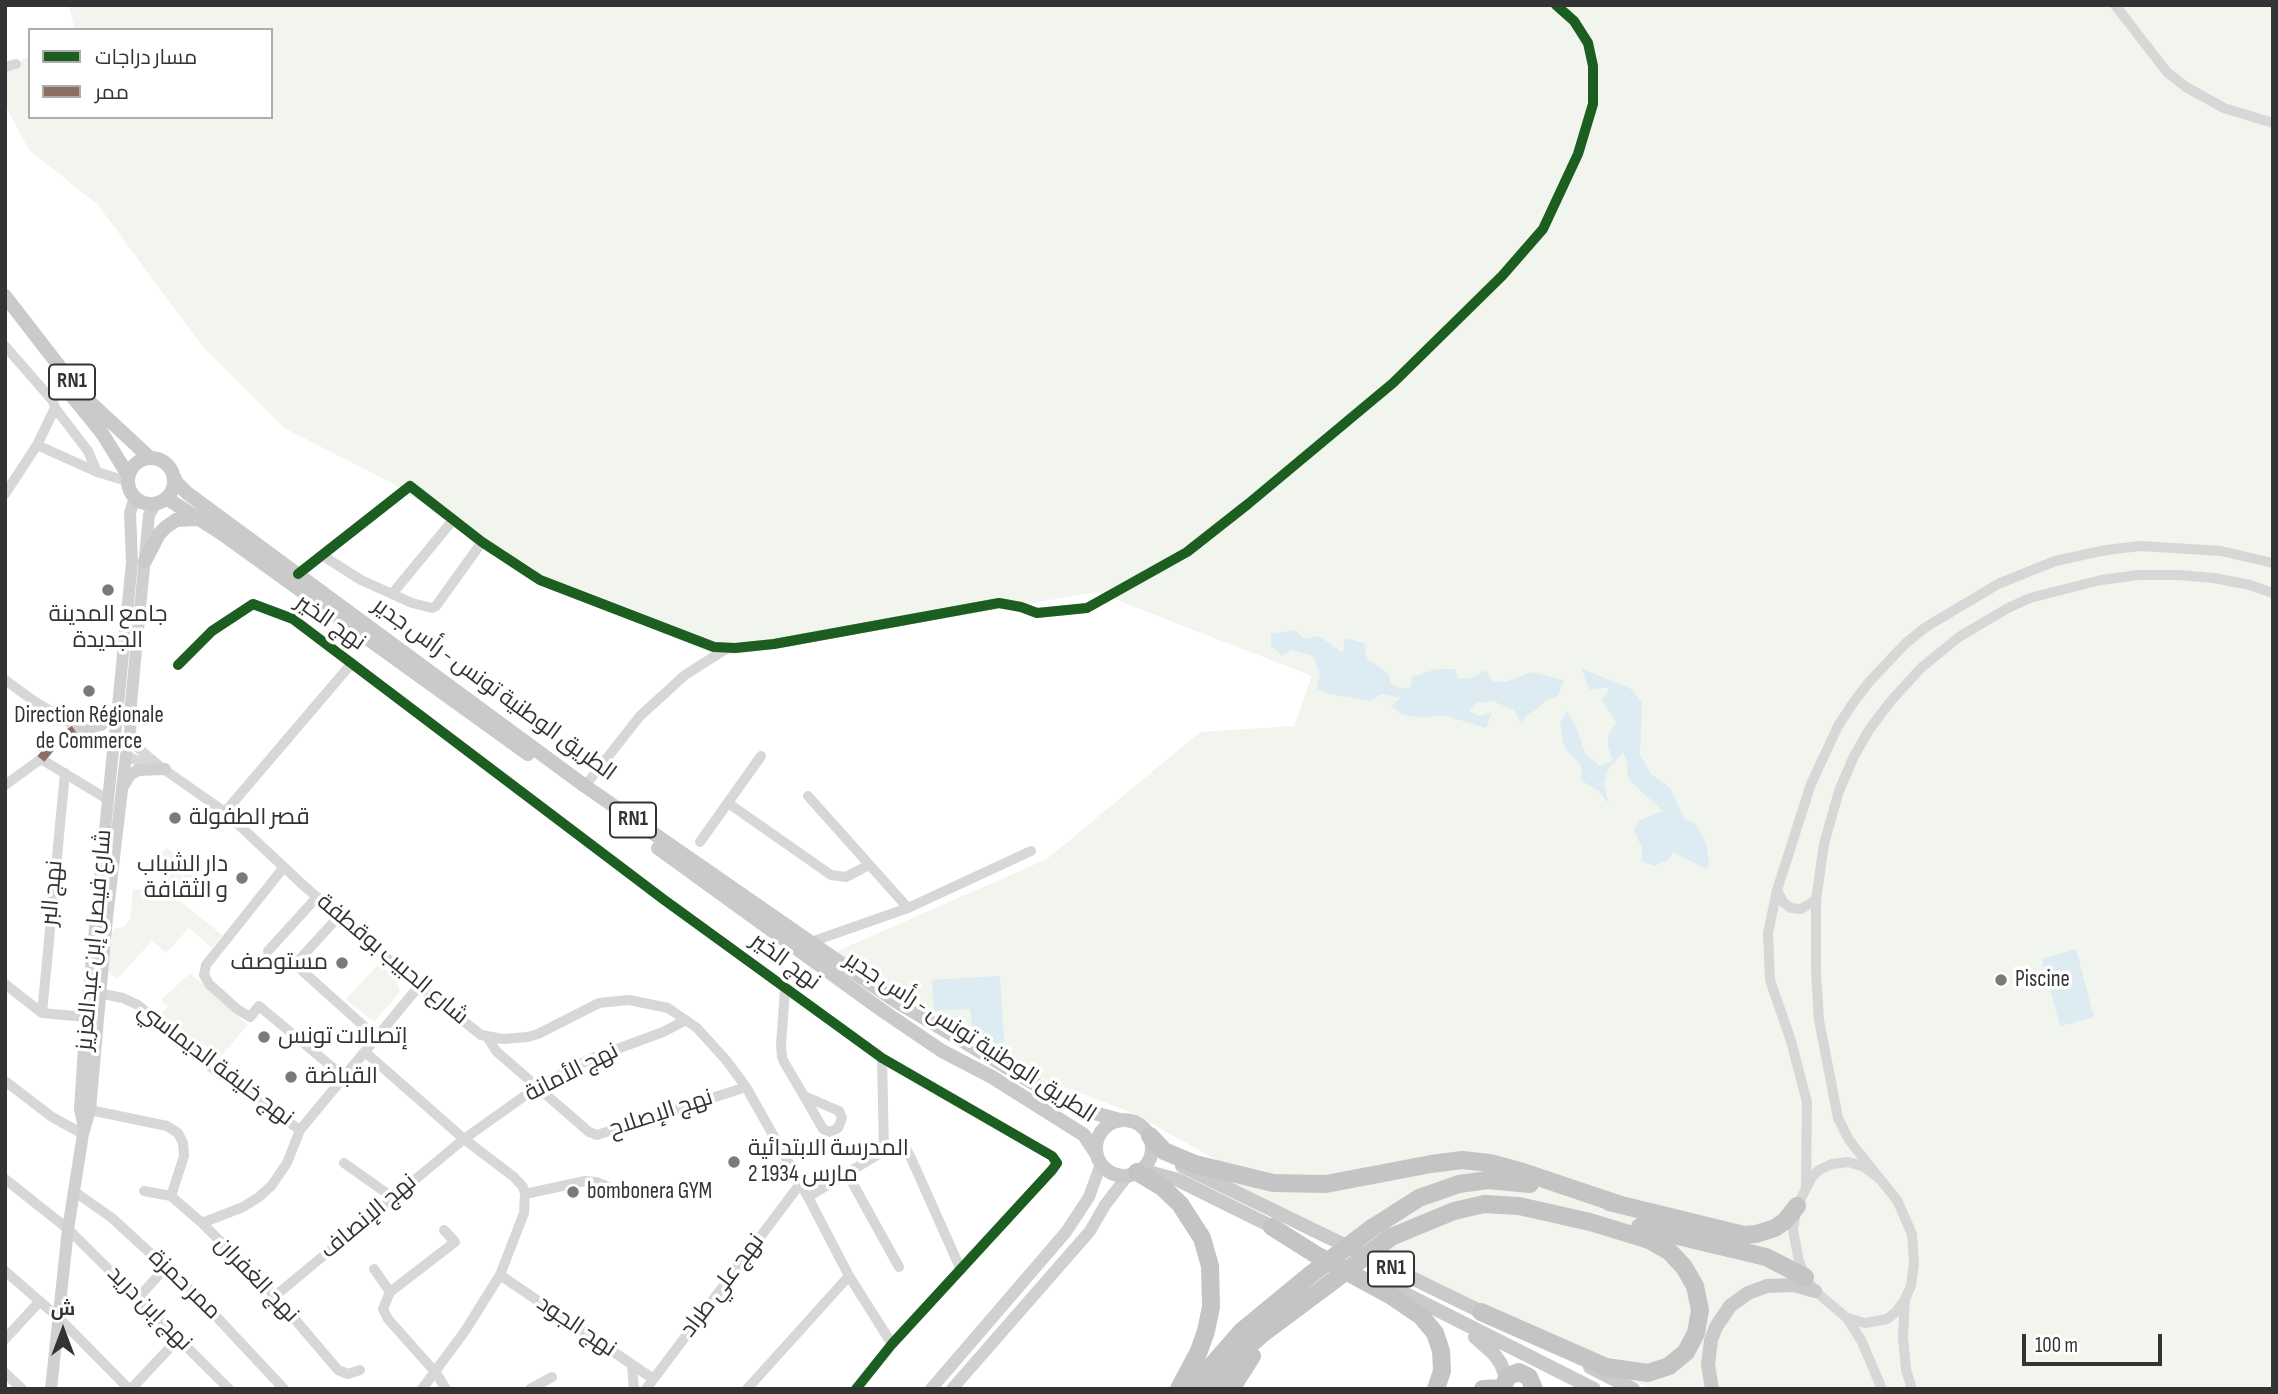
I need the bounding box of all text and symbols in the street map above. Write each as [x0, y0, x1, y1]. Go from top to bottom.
legend [28, 28, 273, 119]
text: مسار دراجات [95, 45, 197, 70]
text: ممر [95, 80, 129, 105]
road number: RN1 [49, 364, 95, 400]
marker: جامع المدينة الجديدة [100, 582, 116, 598]
street label: نهج الخير [290, 589, 370, 657]
street label: الطريق الوطنية تونس - رأس جدير [367, 592, 621, 788]
place label: جامع المدينة الجديدة [48, 601, 168, 655]
marker: Direction Régionale de Commerce [81, 683, 97, 699]
place label: Direction Régionale de Commerce [14, 702, 164, 756]
road number: RN1 [610, 802, 656, 838]
place label: قصر الطفولة [189, 804, 310, 832]
marker: قصر الطفولة [167, 810, 183, 826]
street label: شارع فيصل إبن عبدالعزيز [72, 828, 118, 1052]
place label: دار الشباب و الثقافة [137, 851, 228, 905]
street label: نهج البر [36, 859, 70, 927]
marker: دار الشباب و الثقافة [234, 870, 250, 886]
street label: شارع الحبيب بوقطفة [311, 889, 473, 1031]
street label: نهج الخير [745, 927, 825, 997]
street label: الطريق الوطنية تونس - رأس جدير [839, 946, 1101, 1130]
place label: مستوصف [230, 949, 328, 977]
marker: مستوصف [334, 955, 350, 971]
place label: Piscine [2015, 966, 2070, 994]
marker: Piscine [1993, 972, 2009, 988]
street label: نهج خليفة الديماسي [132, 997, 298, 1133]
place label: إتصالات تونس [278, 1023, 408, 1051]
marker: إتصالات تونس [256, 1029, 272, 1045]
street label: نهج الأمانة [521, 1038, 623, 1108]
place label: القباضة [305, 1063, 378, 1091]
marker: القباضة [283, 1069, 299, 1085]
street label: نهج الإصلاح [605, 1084, 717, 1144]
place label: المدرسة الابتدائية 2 مارس 1934 [748, 1135, 909, 1189]
marker: المدرسة الابتدائية 2 مارس 1934 [726, 1154, 742, 1170]
street label: نهج الإنصاف [315, 1169, 423, 1265]
place label: bombonera GYM [587, 1178, 712, 1206]
marker: bombonera GYM [565, 1184, 581, 1200]
street label: نهج علي طراد [675, 1229, 771, 1343]
street label: نهج الغفران [208, 1231, 304, 1329]
street label: ممر حمزة [142, 1244, 226, 1326]
road number: RN1 [1368, 1252, 1414, 1286]
street label: نهج إبن دريد [101, 1261, 197, 1357]
street label: نهج الجود [531, 1290, 621, 1364]
north arrow [28, 1296, 98, 1366]
text: ش [51, 1298, 75, 1321]
scale bar [2026, 1320, 2166, 1364]
text: 100 m [2035, 1333, 2078, 1358]

